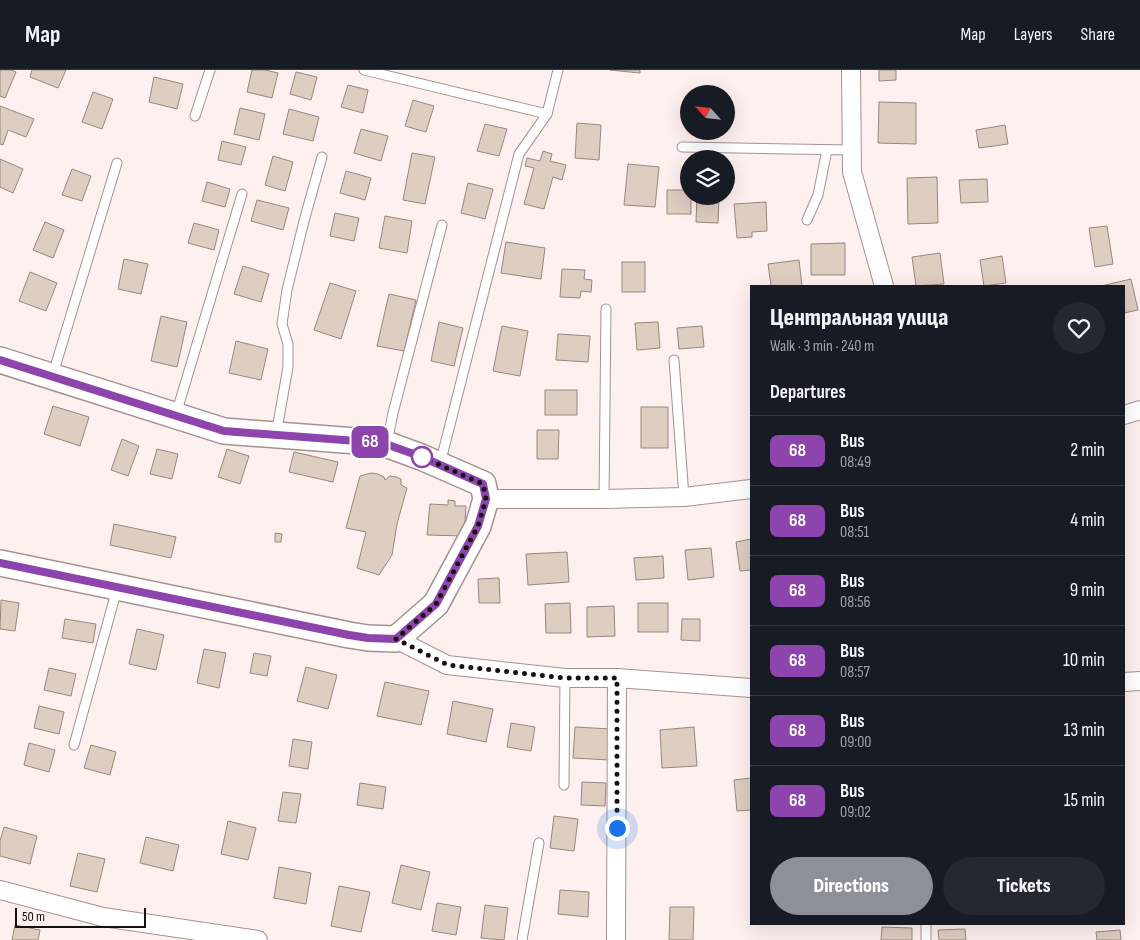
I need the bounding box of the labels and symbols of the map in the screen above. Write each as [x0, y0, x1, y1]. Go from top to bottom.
north arrow [680, 85, 735, 140]
line badge: 68 [348, 426, 392, 458]
unlabelled marker [411, 446, 433, 468]
your location [605, 816, 630, 841]
scale bar [15, 905, 146, 928]

